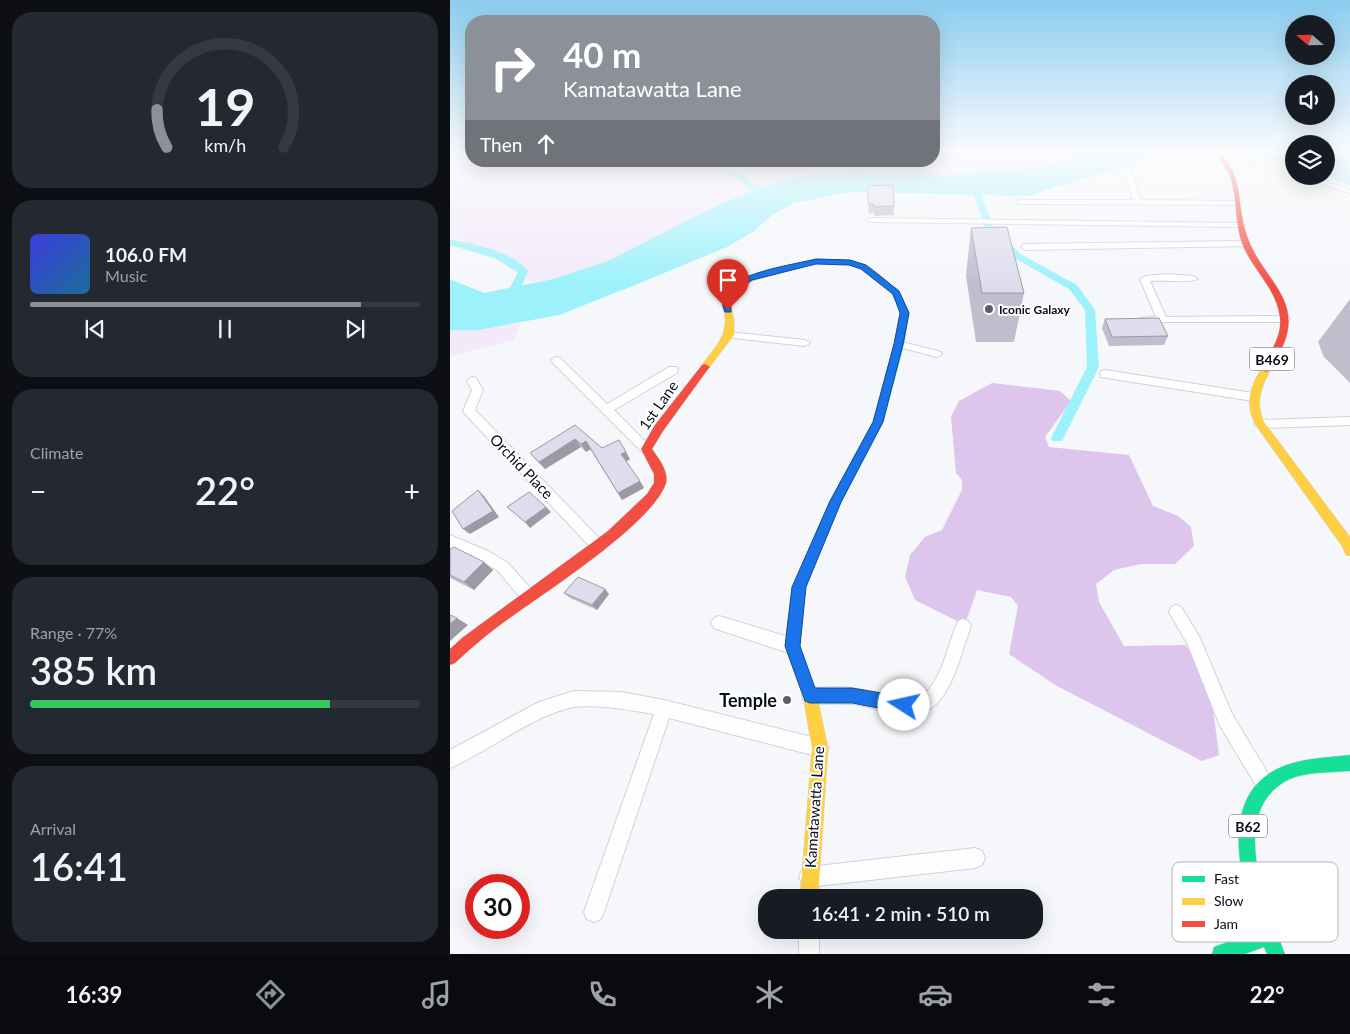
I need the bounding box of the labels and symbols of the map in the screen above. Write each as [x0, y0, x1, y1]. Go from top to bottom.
north arrow [1285, 15, 1335, 65]
pin [707, 259, 749, 310]
place label: Iconic Galaxy [999, 302, 1071, 317]
marker: Iconic Galaxy [983, 303, 995, 315]
road number: B469 [1250, 348, 1294, 370]
street label: 1st Lane [635, 377, 681, 433]
street label: Orchid Place [487, 430, 557, 502]
position arrow [877, 678, 929, 730]
place label: Temple [719, 689, 777, 711]
marker: Temple [781, 694, 793, 706]
street label: Kamatawatta Lane [801, 746, 827, 868]
road number: B62 [1229, 814, 1267, 838]
legend [1172, 862, 1338, 942]
text: Fast [1214, 870, 1239, 887]
speed limit sign: 30 [465, 874, 530, 939]
text: Slow [1214, 892, 1244, 909]
text: Jam [1214, 915, 1238, 932]

